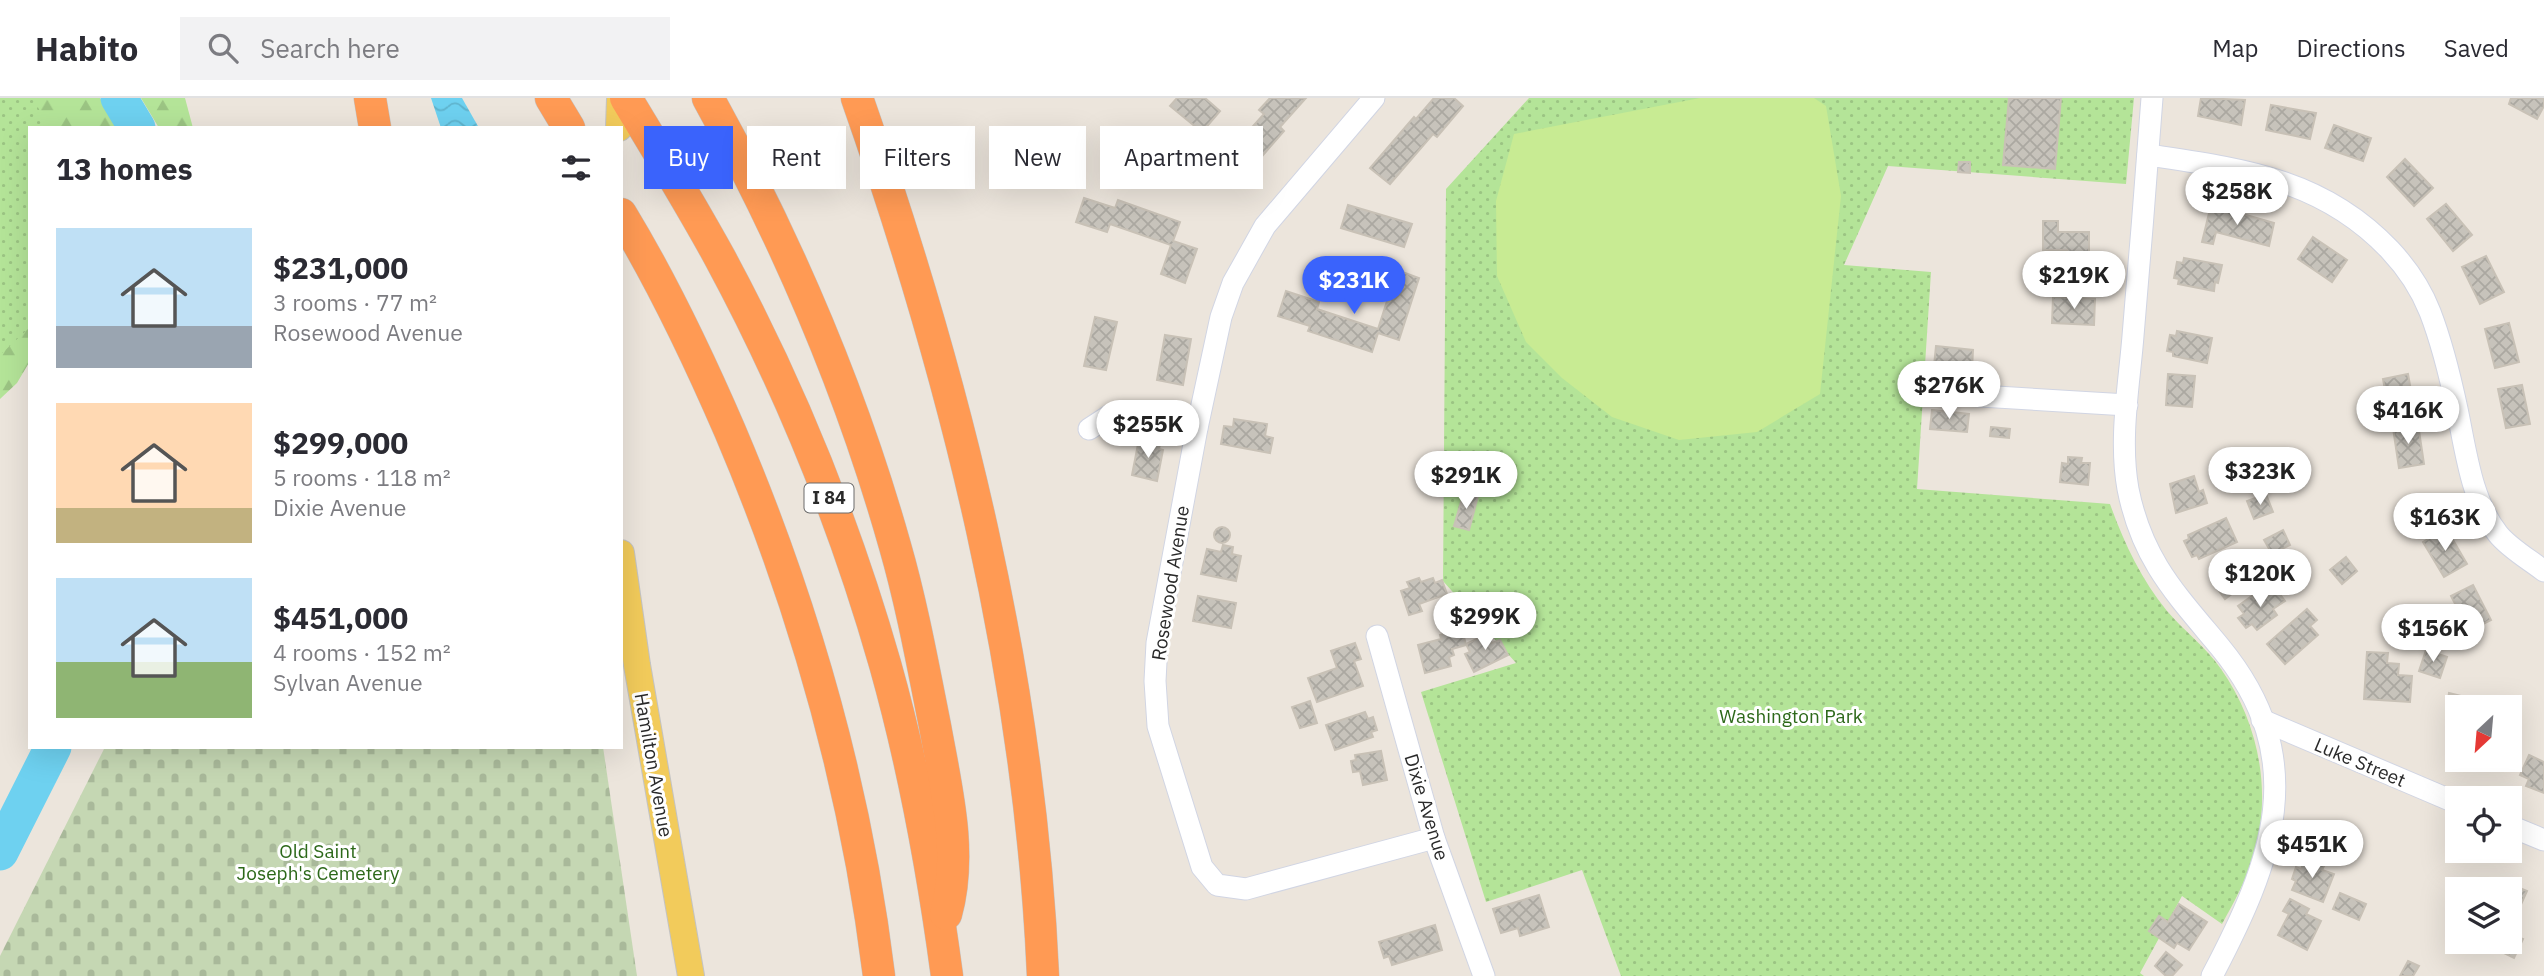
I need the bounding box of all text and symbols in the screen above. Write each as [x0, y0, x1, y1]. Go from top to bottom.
search box [180, 17, 670, 80]
text: Habito [35, 27, 138, 70]
icon: search [204, 29, 242, 67]
text: Search here [260, 31, 400, 65]
text: Map [2212, 32, 2258, 64]
text: Directions [2296, 32, 2406, 64]
text: Saved [2444, 32, 2509, 64]
chip: Buy [644, 126, 733, 189]
chip: Rent [747, 126, 846, 189]
chip: Filters [860, 126, 975, 189]
chip: New [989, 126, 1086, 189]
chip: Apartment [1100, 126, 1263, 189]
text: 13 homes [56, 149, 193, 188]
icon: filters [557, 149, 595, 187]
pin: $258K [2188, 167, 2286, 227]
text: $258K [2201, 175, 2273, 205]
text: $231,000 [273, 248, 408, 287]
pin: $219K [2025, 252, 2123, 311]
icon: home [112, 256, 196, 340]
pin: $231K [1305, 256, 1403, 316]
text: $219K [2038, 259, 2110, 289]
text: $231K [1318, 264, 1390, 294]
text: 3 rooms · 77 m² [273, 287, 437, 317]
text: Rosewood Avenue [273, 317, 463, 347]
pin: $276K [1900, 362, 1998, 421]
text: $276K [1913, 369, 1985, 399]
pin: $416K [2359, 386, 2457, 446]
text: $416K [2372, 394, 2444, 424]
pin: $255K [1099, 400, 1197, 460]
text: $255K [1112, 408, 1184, 438]
text: $299,000 [273, 423, 408, 462]
icon: home [112, 431, 196, 515]
pin: $323K [2211, 448, 2309, 507]
pin: $291K [1417, 452, 1515, 511]
text: $323K [2224, 455, 2296, 485]
text: $291K [1430, 459, 1502, 489]
text: 5 rooms · 118 m² [273, 462, 451, 492]
road number: I 84 [804, 484, 854, 512]
text: Dixie Avenue [273, 492, 406, 522]
pin: $163K [2396, 494, 2494, 553]
text: $163K [2409, 501, 2481, 531]
street label: Rosewood Avenue [1146, 504, 1194, 662]
pin: $120K [2211, 550, 2309, 609]
text: $120K [2224, 557, 2296, 587]
pin: $299K [1436, 592, 1534, 652]
text: $451,000 [273, 598, 408, 637]
text: $299K [1449, 600, 1521, 630]
pin: $156K [2384, 604, 2482, 664]
icon: home [112, 606, 196, 690]
text: $156K [2397, 612, 2469, 642]
text: 4 rooms · 152 m² [273, 637, 451, 667]
text: Sylvan Avenue [273, 667, 423, 697]
street label: Hamilton Avenue [630, 691, 678, 839]
north arrow [2445, 695, 2522, 772]
map controls [2445, 695, 2522, 954]
park label: Washington Park [1719, 704, 1863, 728]
street label: Luke Street [2311, 732, 2409, 792]
street label: Dixie Avenue [1399, 751, 1455, 863]
button: locate [2445, 786, 2522, 863]
pin: $451K [2263, 820, 2361, 880]
text: $451K [2276, 828, 2348, 858]
park label: Old Saint Joseph's Cemetery [237, 839, 400, 885]
button: layers [2445, 877, 2522, 954]

